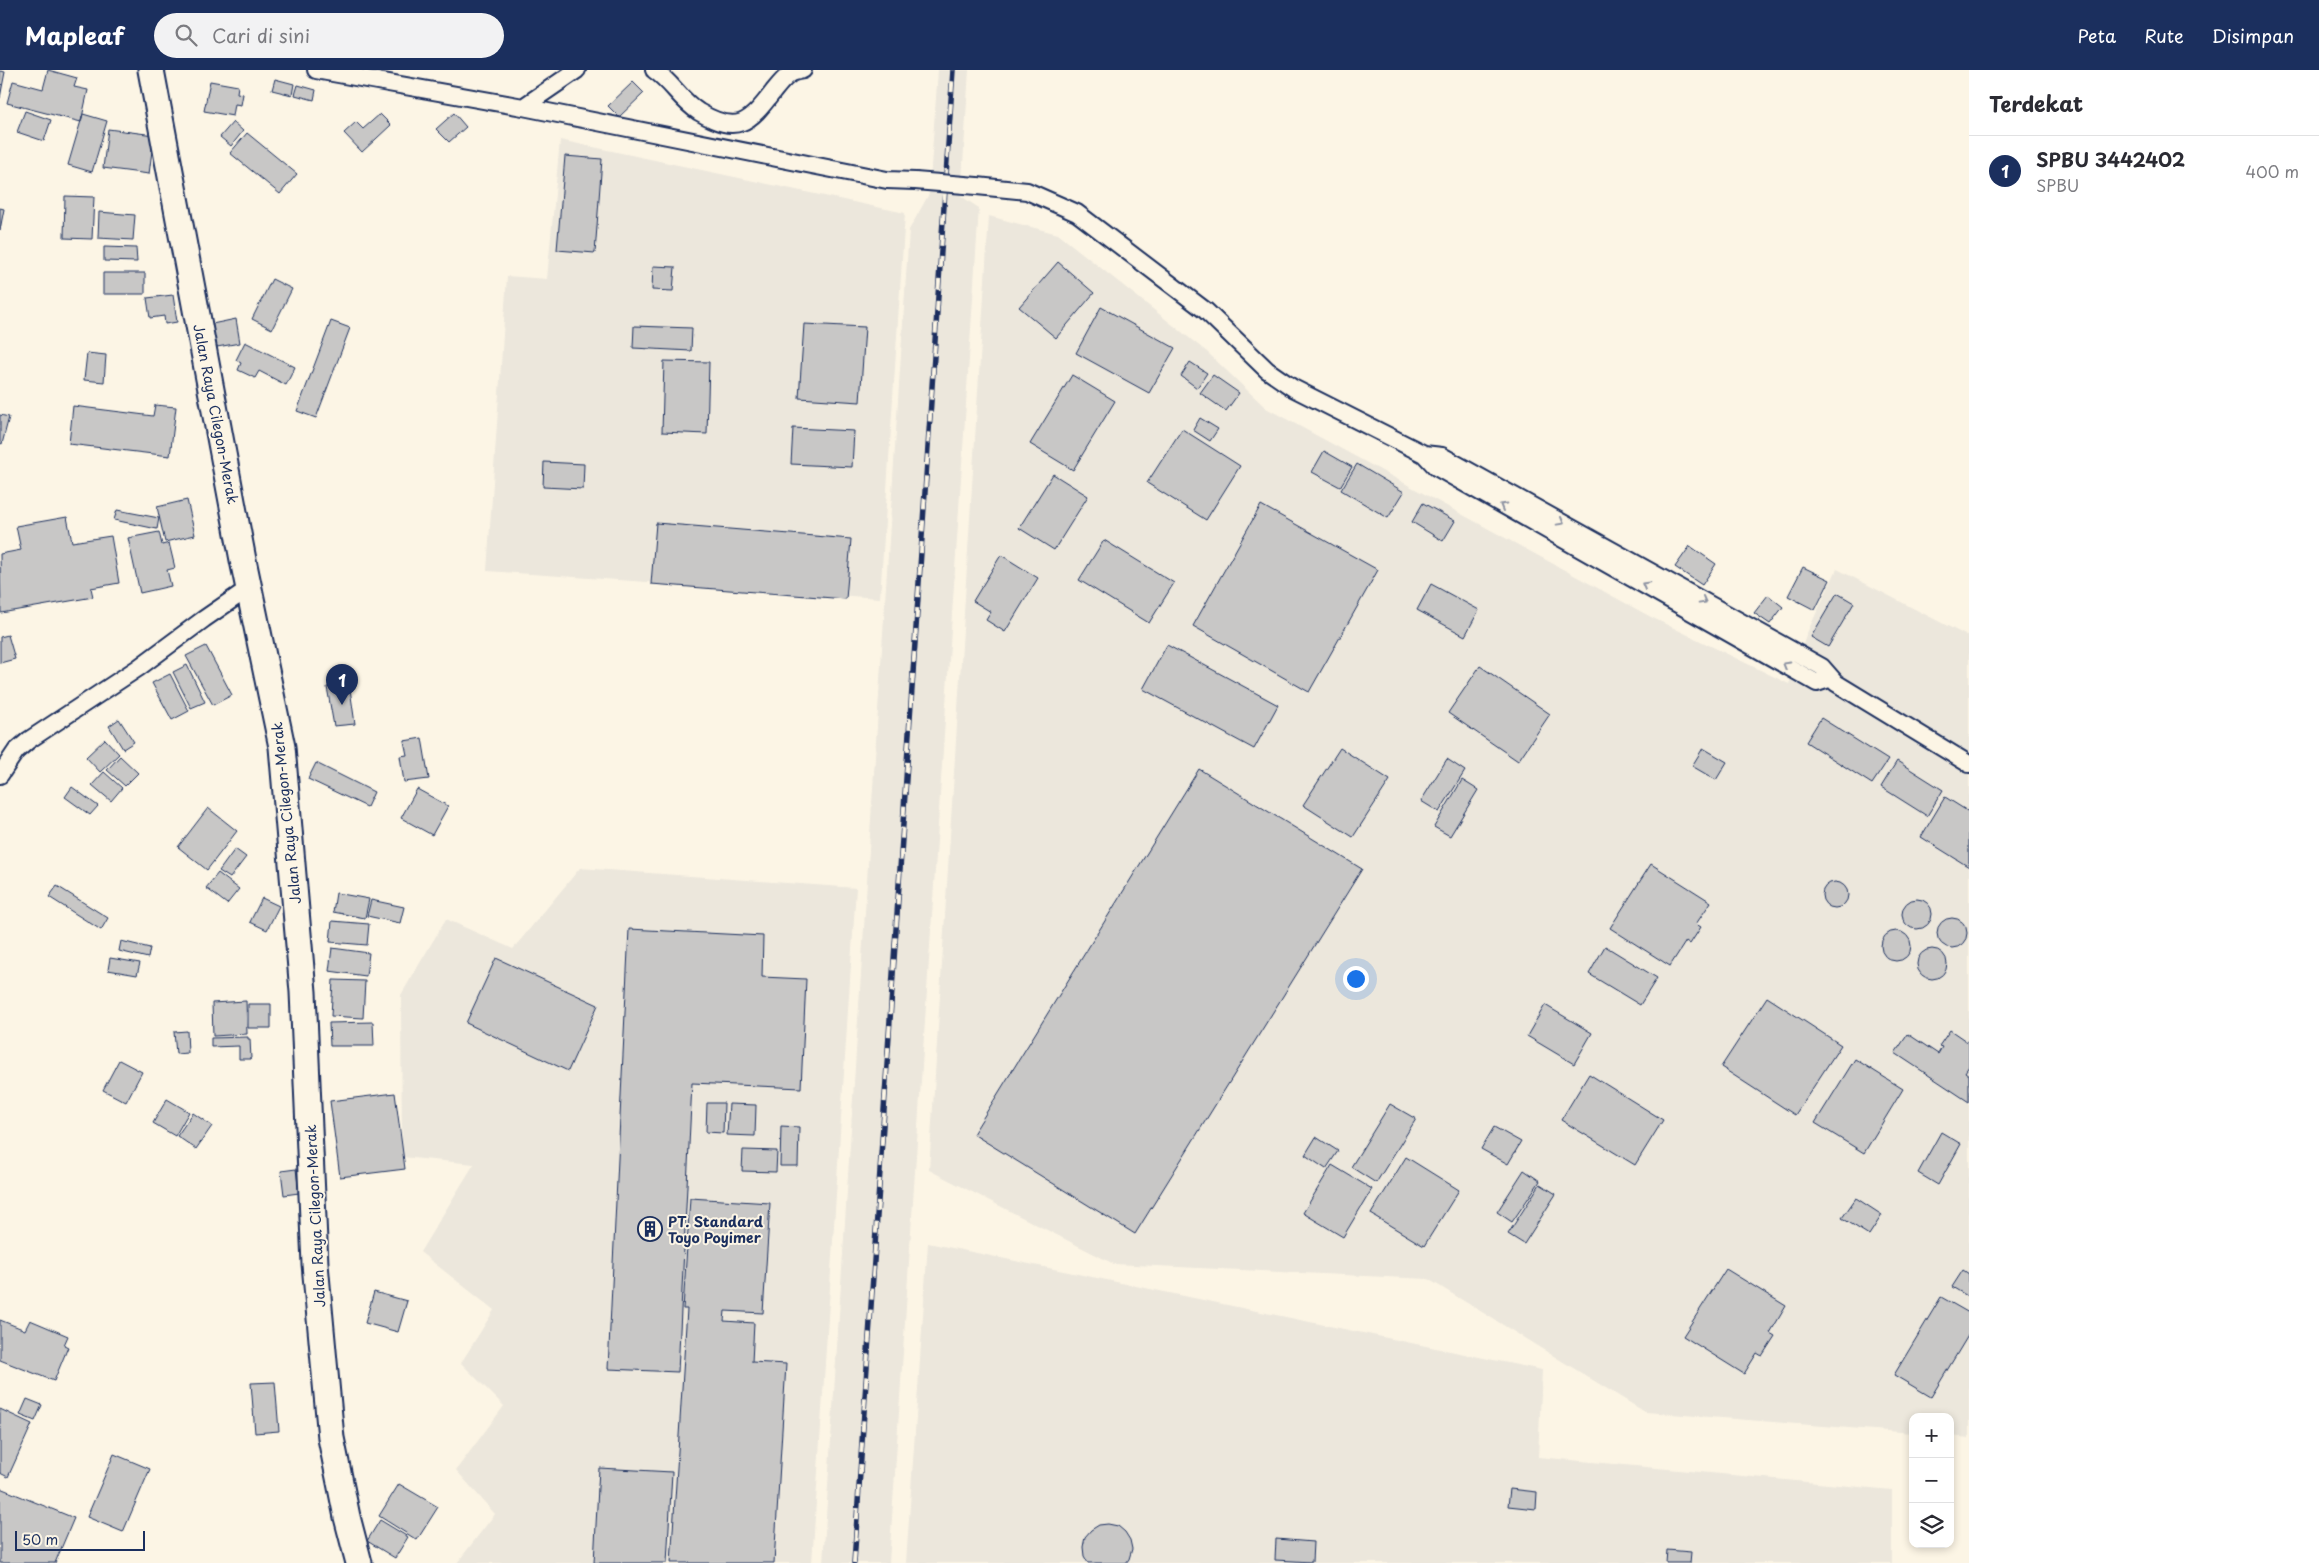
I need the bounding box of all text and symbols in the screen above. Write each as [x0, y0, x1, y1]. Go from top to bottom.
search box [154, 13, 504, 58]
text: Mapleaf [25, 17, 124, 53]
icon: search [172, 21, 200, 49]
text: Cari di sini [212, 21, 310, 49]
text: Peta [2077, 22, 2116, 49]
text: Rute [2144, 22, 2184, 49]
text: Disimpan [2212, 22, 2294, 49]
text: Terdekat [1989, 87, 2083, 119]
text: SPBU 3442402 [2036, 145, 2185, 173]
text: 1 [2001, 159, 2009, 183]
text: 400 m [2246, 159, 2299, 183]
text: SPBU [2036, 173, 2079, 197]
street label: Jalan Raya Cilegon-Merak [188, 322, 244, 506]
one-way arrow [1499, 502, 1508, 512]
one-way arrow [1555, 516, 1564, 526]
one-way arrow [1641, 581, 1650, 591]
one-way arrow [1697, 595, 1706, 605]
one-way arrow [1782, 661, 1791, 671]
pin: 1 [326, 664, 358, 705]
street label: Jalan Raya Cilegon-Merak [266, 720, 306, 905]
your location [1343, 966, 1369, 992]
street label: Jalan Raya Cilegon-Merak [300, 1124, 330, 1308]
place label: PT. Standard Toyo Poyimer [668, 1211, 764, 1248]
building icon: PT. Standard Toyo Poyimer [637, 1216, 663, 1242]
map controls [1909, 1413, 1954, 1548]
button: + [1909, 1413, 1954, 1458]
button: − [1909, 1458, 1954, 1503]
button: layers [1909, 1503, 1954, 1548]
scale bar [15, 1528, 145, 1551]
text: 50 m [22, 1529, 58, 1550]

